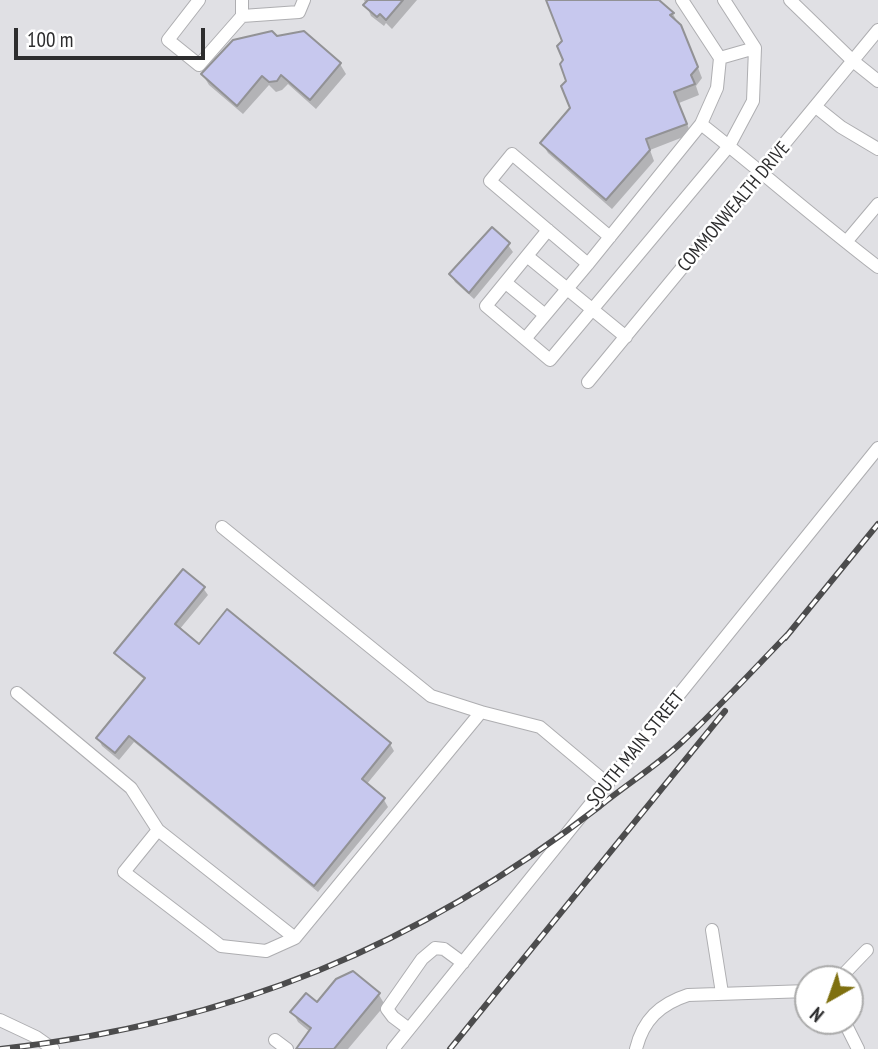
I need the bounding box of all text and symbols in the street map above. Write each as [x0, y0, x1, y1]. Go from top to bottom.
scale bar [18, 14, 208, 58]
text: 100 m [27, 26, 73, 53]
street label: COMMONWEALTH DRIVE [673, 137, 795, 277]
street label: SOUTH MAIN STREET [583, 687, 689, 811]
north arrow [794, 965, 864, 1035]
text: N [805, 1002, 828, 1027]

